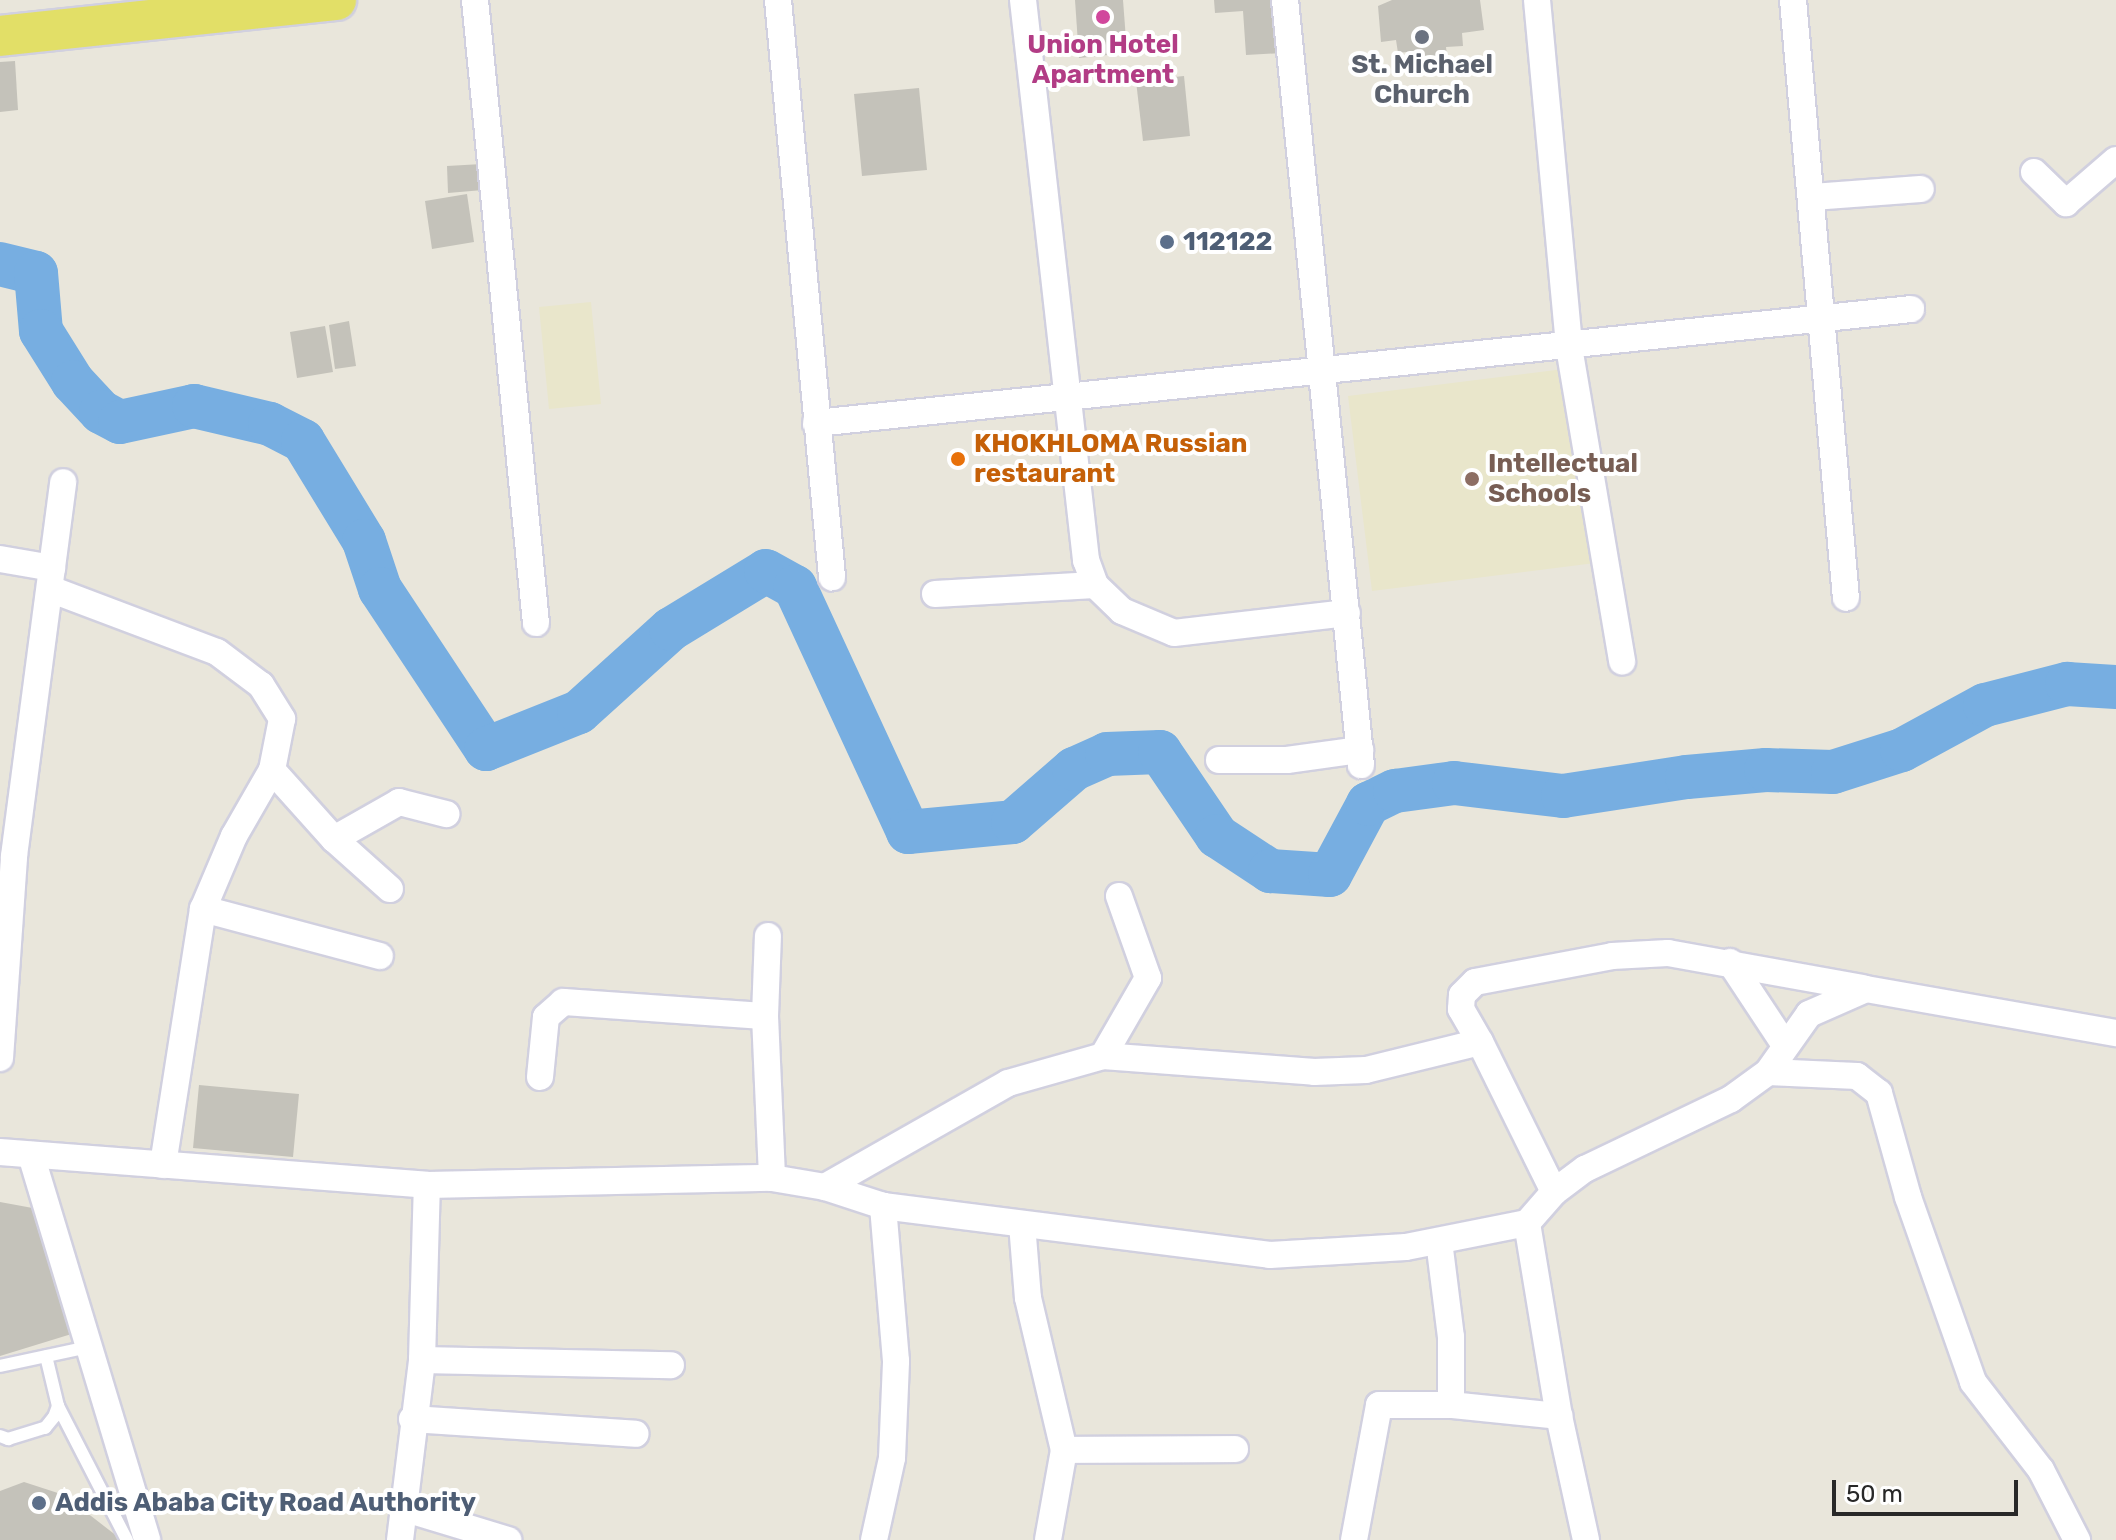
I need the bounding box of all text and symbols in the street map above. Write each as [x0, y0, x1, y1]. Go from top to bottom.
marker: Union Hotel Apartment [1094, 8, 1112, 26]
marker: St. Michael Church [1413, 28, 1431, 46]
place label: Union Hotel Apartment [1027, 29, 1179, 90]
place label: St. Michael Church [1351, 49, 1493, 110]
place label: 112122 [1183, 226, 1272, 258]
marker: 112122 [1158, 233, 1176, 251]
place label: KHOKHLOMA Russian restaurant [974, 428, 1248, 490]
place label: Intellectual Schools [1488, 448, 1638, 510]
marker: KHOKHLOMA Russian restaurant [949, 450, 967, 468]
marker: Intellectual Schools [1463, 470, 1481, 488]
scale bar [1836, 1464, 2022, 1514]
text: 50 m [1846, 1480, 1903, 1508]
place label: Addis Ababa City Road Authority [55, 1487, 478, 1519]
marker: Addis Ababa City Road Authority [30, 1494, 48, 1512]

